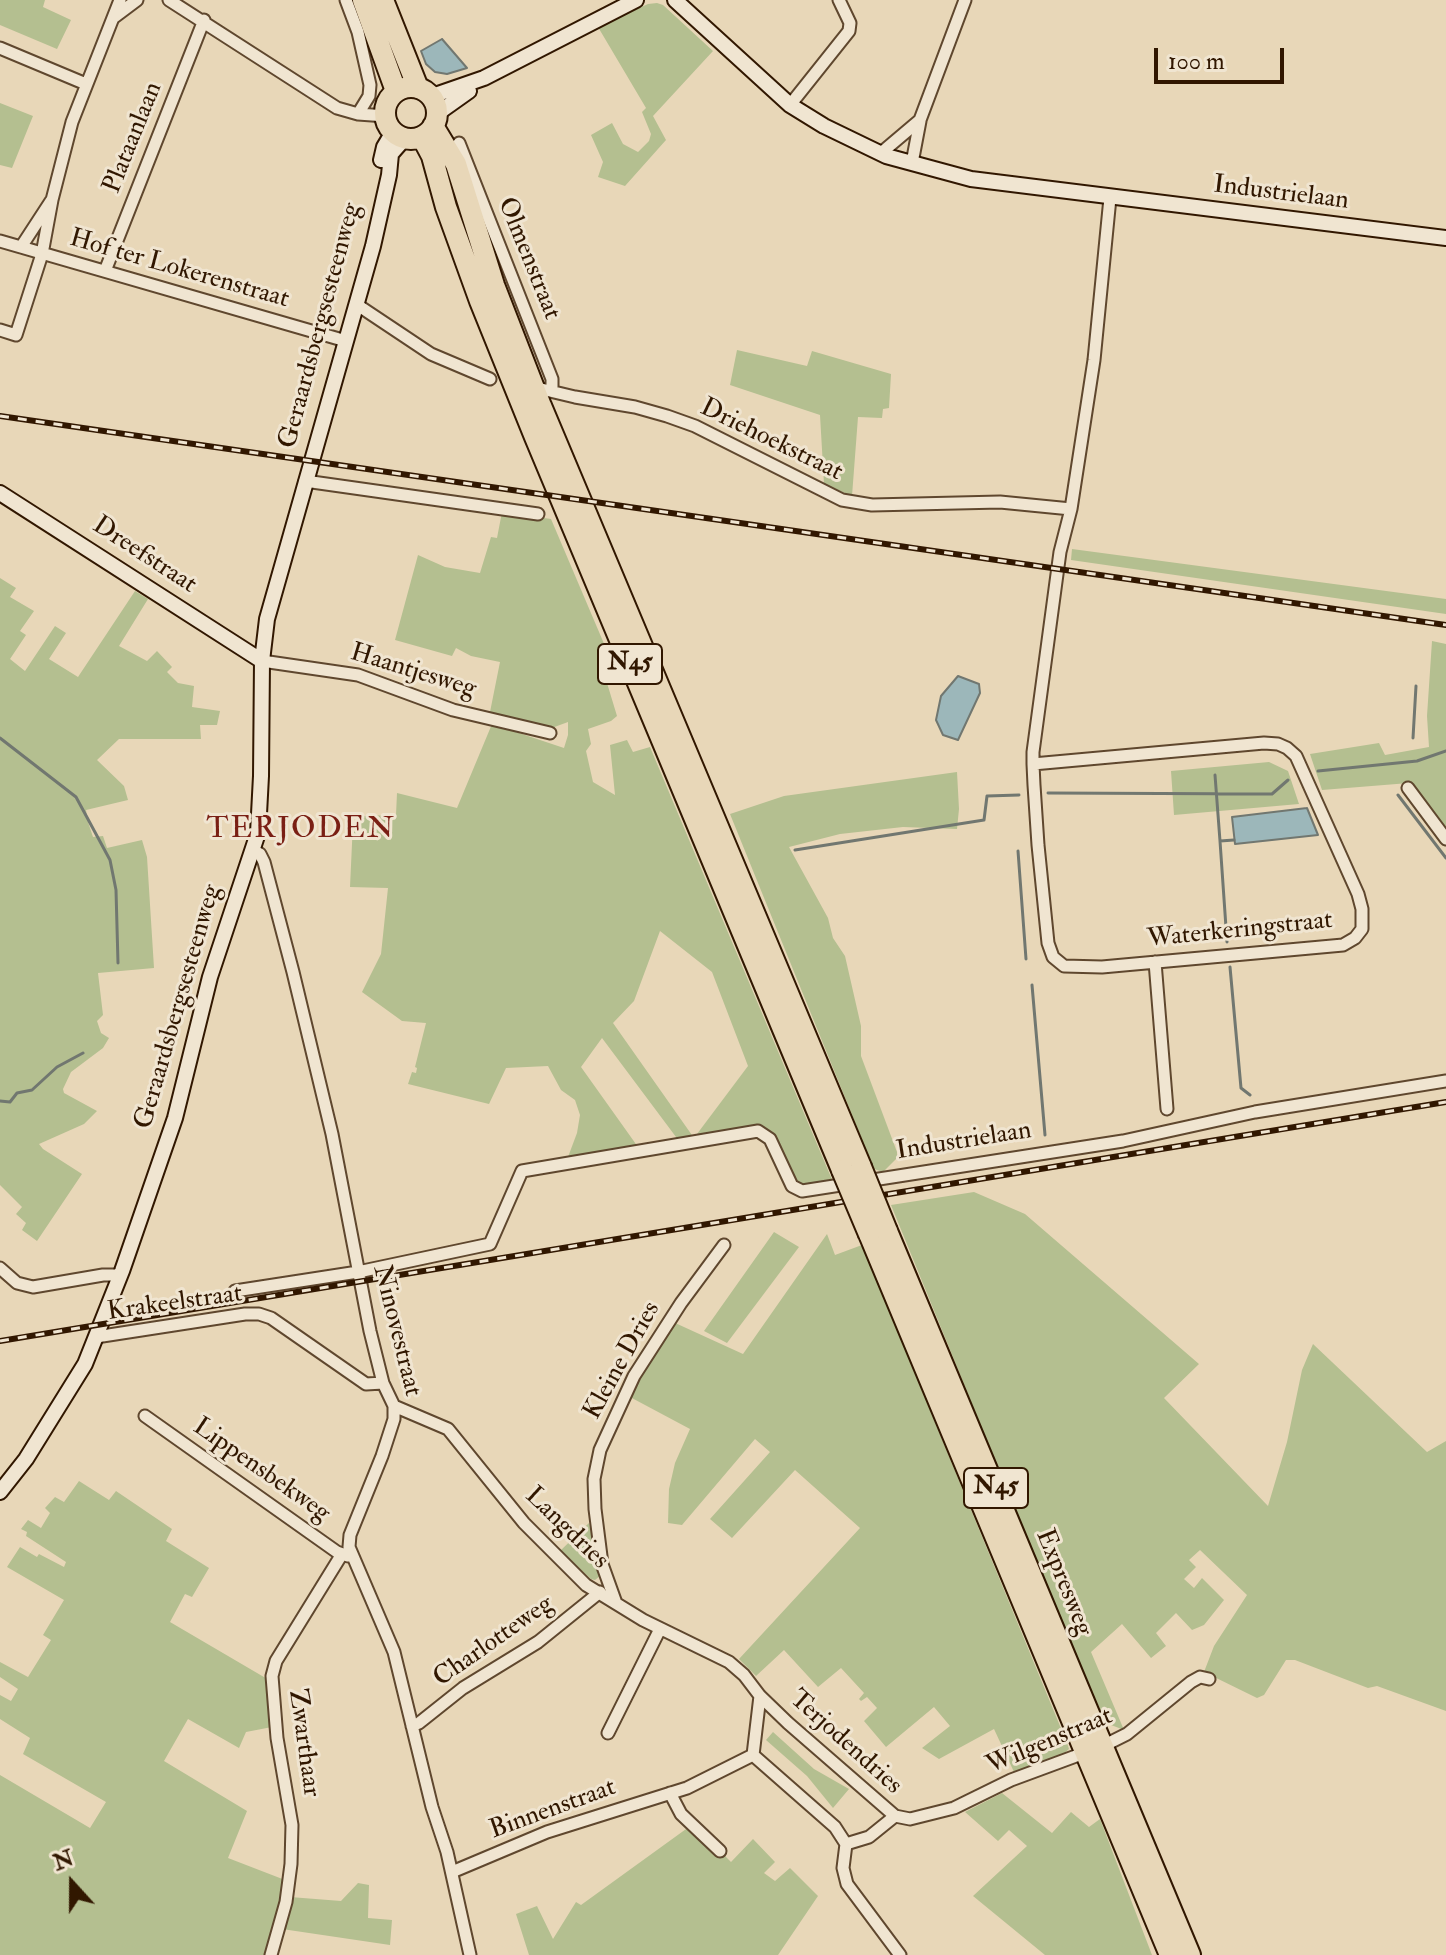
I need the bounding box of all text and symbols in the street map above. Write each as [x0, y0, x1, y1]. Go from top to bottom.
scale bar [1158, 32, 1288, 82]
text: 100 m [1168, 46, 1225, 77]
street label: Plataanlaan [98, 78, 170, 198]
street label: Industrielaan [1211, 170, 1351, 218]
street label: Olmenstraat [489, 193, 567, 325]
street label: Geraardsbergsesteenweg [273, 200, 369, 452]
street label: Hof ter Lokerenstraat [66, 224, 292, 316]
street label: Driehoekstraat [695, 393, 847, 489]
street label: Dreefstraat [86, 511, 202, 601]
street label: Haantjesweg [346, 638, 480, 706]
road number: N45 [598, 644, 662, 684]
district label: TERJODEN [206, 813, 396, 849]
street label: Geraardsbergsesteenweg [129, 881, 229, 1133]
street label: Waterkeringstraat [1146, 906, 1334, 956]
street label: Industrielaan [894, 1116, 1034, 1168]
street label: Ninovestraat [365, 1262, 427, 1400]
street label: Krakeelstraat [106, 1279, 244, 1329]
street label: Kleine Dries [578, 1297, 668, 1425]
street label: Lippensbekweg [186, 1412, 336, 1530]
road number: N45 [964, 1468, 1028, 1508]
street label: Langdries [517, 1481, 615, 1577]
street label: Expresweg [1028, 1525, 1098, 1641]
street label: Charlotteweg [428, 1589, 560, 1695]
street label: Terjodendries [782, 1684, 908, 1802]
street label: Zwarthaar [280, 1687, 326, 1799]
street label: Wilgenstraat [982, 1701, 1118, 1783]
street label: Binnenstraat [486, 1773, 620, 1847]
north arrow [32, 1843, 112, 1923]
text: N [49, 1844, 78, 1877]

